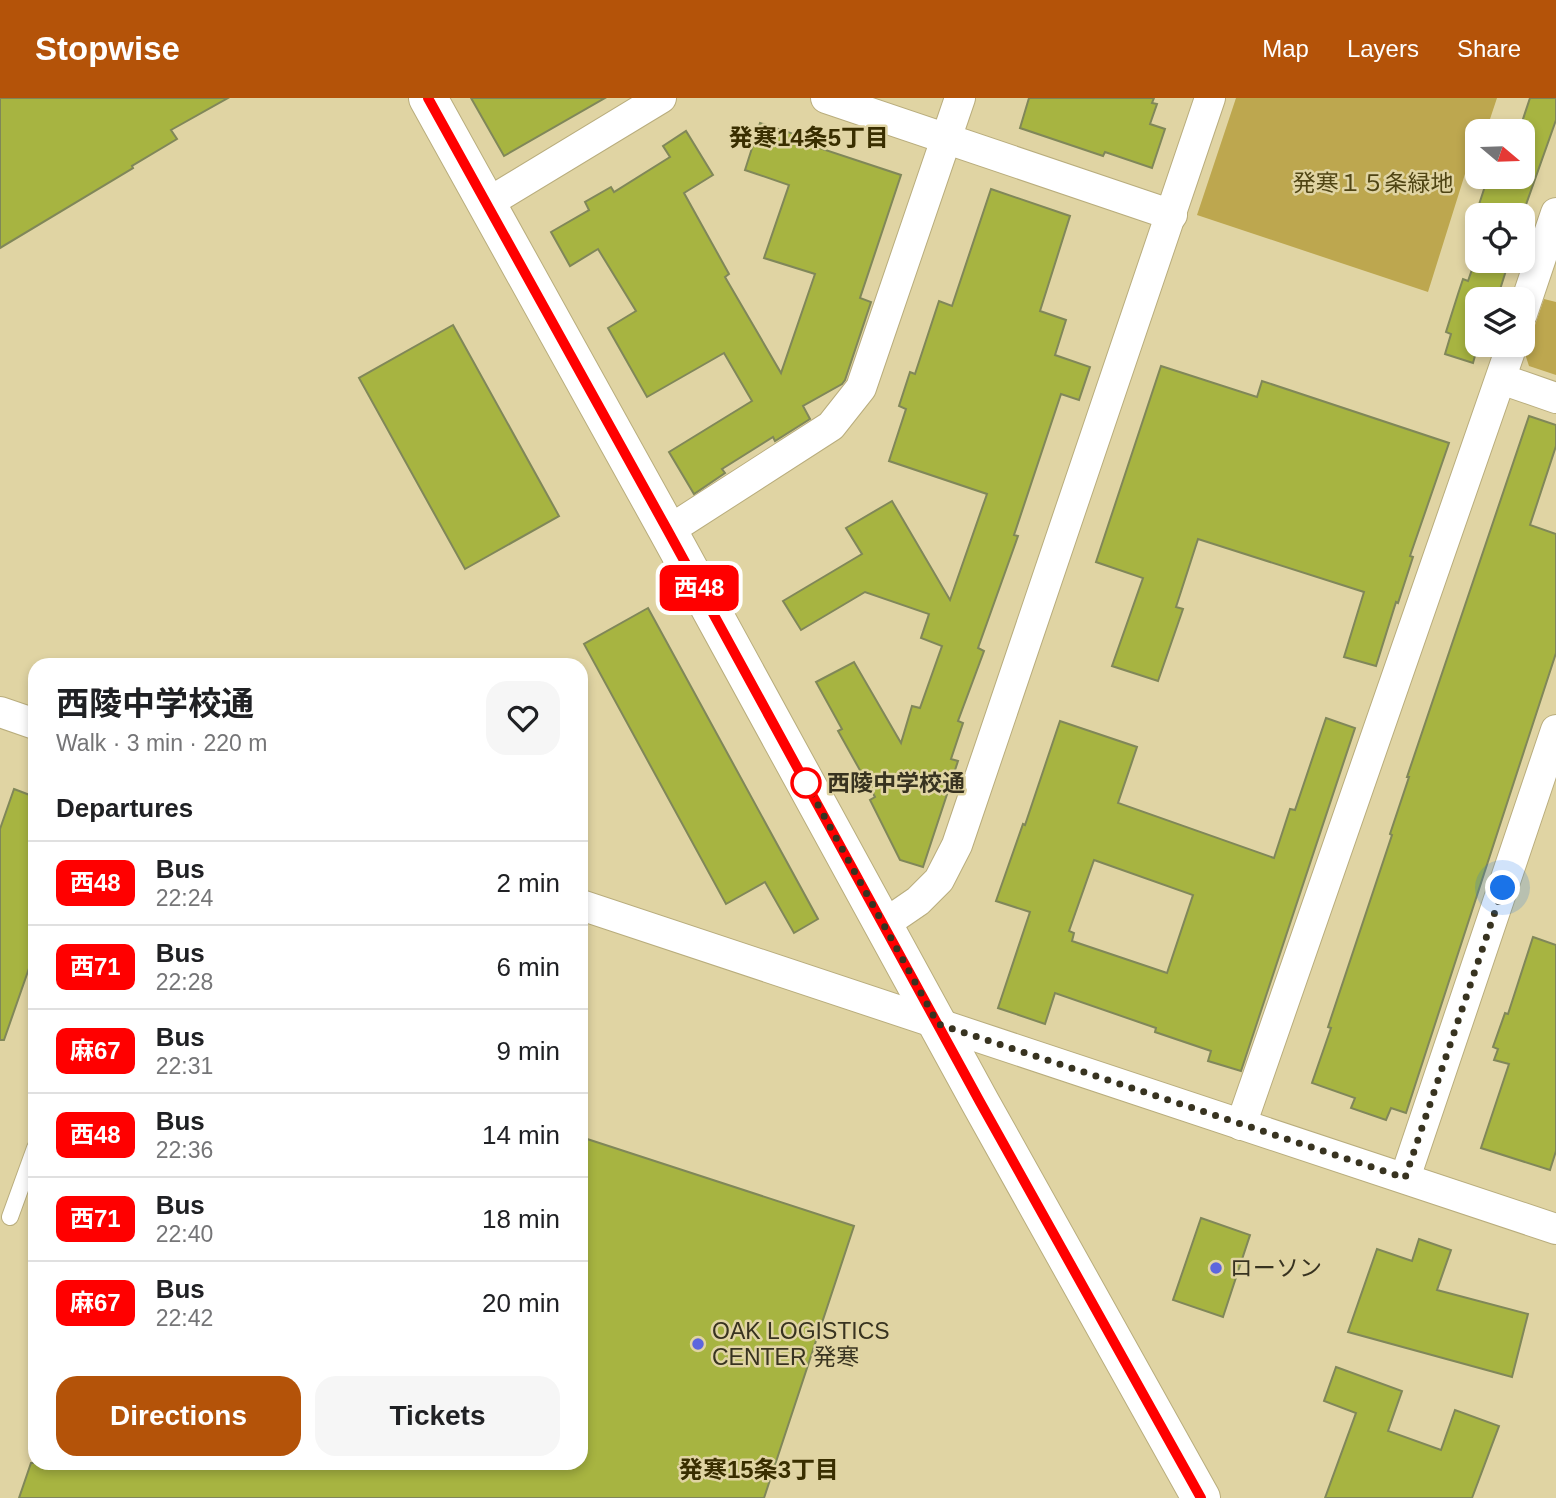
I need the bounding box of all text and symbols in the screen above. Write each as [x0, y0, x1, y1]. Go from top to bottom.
text: Stopwise [35, 30, 180, 67]
text: Map [1262, 35, 1309, 62]
text: Layers [1347, 35, 1419, 62]
text: Share [1457, 35, 1521, 62]
north arrow [1465, 119, 1535, 189]
map controls [1465, 119, 1535, 357]
district label: 発寒14条5丁目 [729, 124, 889, 151]
park label: 発寒１５条緑地 [1293, 170, 1454, 196]
button: locate [1465, 203, 1535, 273]
button: layers [1465, 287, 1535, 357]
line badge: 西48 [659, 565, 739, 611]
text: 西48 [674, 574, 724, 601]
button: heart [486, 681, 560, 755]
text: 西陵中学校通 [56, 685, 254, 722]
text: Walk · 3 min · 220 m [56, 730, 267, 756]
marker: 西陵中学校通 [791, 768, 821, 798]
place label: 西陵中学校通 [827, 770, 965, 796]
text: Departures [56, 793, 193, 823]
text: Bus [156, 854, 205, 884]
text: 2 min [496, 868, 560, 898]
text: 西48 [70, 869, 121, 896]
your location [1485, 870, 1520, 905]
text: 22:24 [156, 885, 213, 911]
text: Bus [156, 938, 205, 968]
text: 6 min [496, 952, 560, 982]
text: 西71 [70, 953, 121, 980]
text: 22:28 [156, 969, 213, 995]
text: Bus [156, 1022, 205, 1052]
text: 9 min [496, 1036, 560, 1066]
text: 麻67 [70, 1037, 121, 1064]
text: 22:31 [156, 1053, 213, 1079]
text: Bus [156, 1106, 205, 1136]
text: 14 min [482, 1120, 560, 1150]
text: 西48 [70, 1121, 121, 1148]
text: 22:36 [156, 1137, 213, 1163]
text: Bus [156, 1190, 205, 1220]
text: 18 min [482, 1204, 560, 1234]
text: 西71 [70, 1205, 121, 1232]
text: 22:40 [156, 1221, 213, 1247]
place label: ローソン [1230, 1255, 1322, 1281]
marker: ローソン [1208, 1260, 1224, 1276]
text: Bus [156, 1274, 205, 1304]
text: 20 min [482, 1288, 560, 1318]
text: 麻67 [70, 1289, 121, 1316]
text: 22:42 [156, 1305, 213, 1331]
place label: OAK LOGISTICS CENTER 発寒 [712, 1318, 890, 1370]
marker: OAK LOGISTICS CENTER 発寒 [690, 1336, 706, 1352]
button: Directions [56, 1376, 301, 1456]
button: Tickets [315, 1376, 560, 1456]
district label: 発寒15条3丁目 [679, 1456, 839, 1483]

